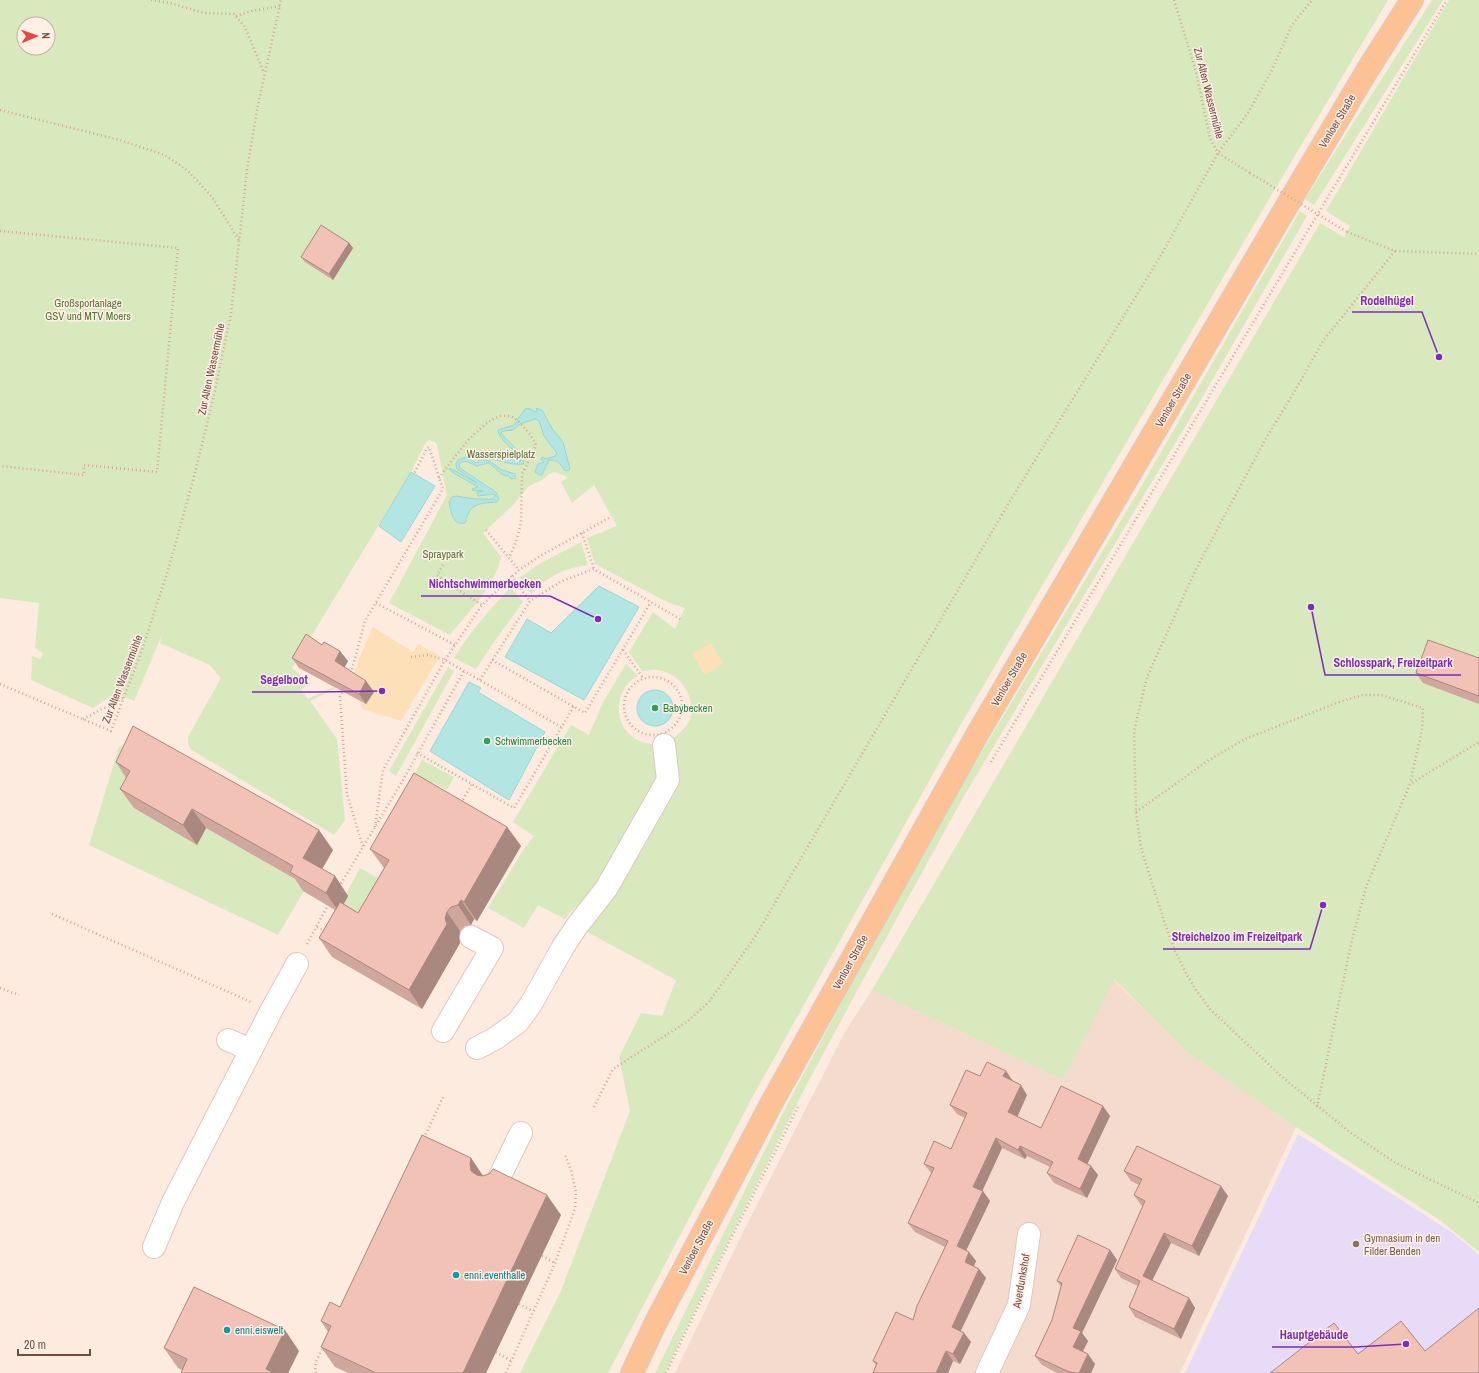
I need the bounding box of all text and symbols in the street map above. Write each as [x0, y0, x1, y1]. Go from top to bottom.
north arrow [16, 16, 56, 56]
text: N [39, 32, 53, 39]
street label: Zur Alten Wassermühle [1191, 46, 1227, 140]
street label: Venloer Straße [1316, 92, 1358, 150]
callout: Rodelhügel [1352, 288, 1422, 312]
text: Rodelhügel [1360, 293, 1414, 309]
park label: Großsportanlage GSV und MTV Moers [45, 296, 131, 323]
street label: Zur Alten Wassermühle [194, 322, 228, 416]
street label: Venloer Straße [1152, 370, 1194, 430]
park label: Wasserspielplatz [467, 447, 536, 461]
park label: Spraypark [422, 547, 464, 561]
callout: Nichtschwimmerbecken [421, 572, 550, 596]
text: Nichtschwimmerbecken [429, 576, 541, 592]
street label: Zur Alten Wassermühle [99, 633, 145, 725]
street label: Venloer Straße [988, 649, 1030, 709]
callout: Schlosspark, Freizeitpark [1325, 651, 1461, 675]
text: Schlosspark, Freizeitpark [1333, 655, 1453, 671]
callout: Segelboot [252, 668, 316, 692]
text: Segelboot [260, 672, 309, 688]
place label: Babybecken [663, 701, 713, 715]
marker: Babybecken [650, 703, 660, 713]
place label: Schwimmerbecken [495, 734, 572, 748]
marker: Schwimmerbecken [482, 736, 492, 746]
callout: Streichelzoo im Freizeitpark [1163, 925, 1310, 949]
text: Streichelzoo im Freizeitpark [1172, 929, 1303, 945]
street label: Venloer Straße [829, 932, 871, 992]
street label: Venloer Straße [676, 1217, 716, 1277]
place label: Gymnasium in den Filder Benden [1364, 1231, 1440, 1258]
marker: Gymnasium in den Filder Benden [1351, 1239, 1361, 1249]
street label: Averdunkshof [1009, 1252, 1033, 1310]
place label: enni.eventhalle [464, 1268, 525, 1282]
marker: enni.eventhalle [451, 1270, 461, 1280]
place label: enni.eiswelt [235, 1323, 284, 1337]
callout: Hauptgebäude [1272, 1323, 1356, 1347]
marker: enni.eiswelt [222, 1325, 232, 1335]
text: Hauptgebäude [1280, 1327, 1349, 1343]
scale bar [18, 1331, 90, 1357]
text: 20 m [24, 1337, 46, 1353]

